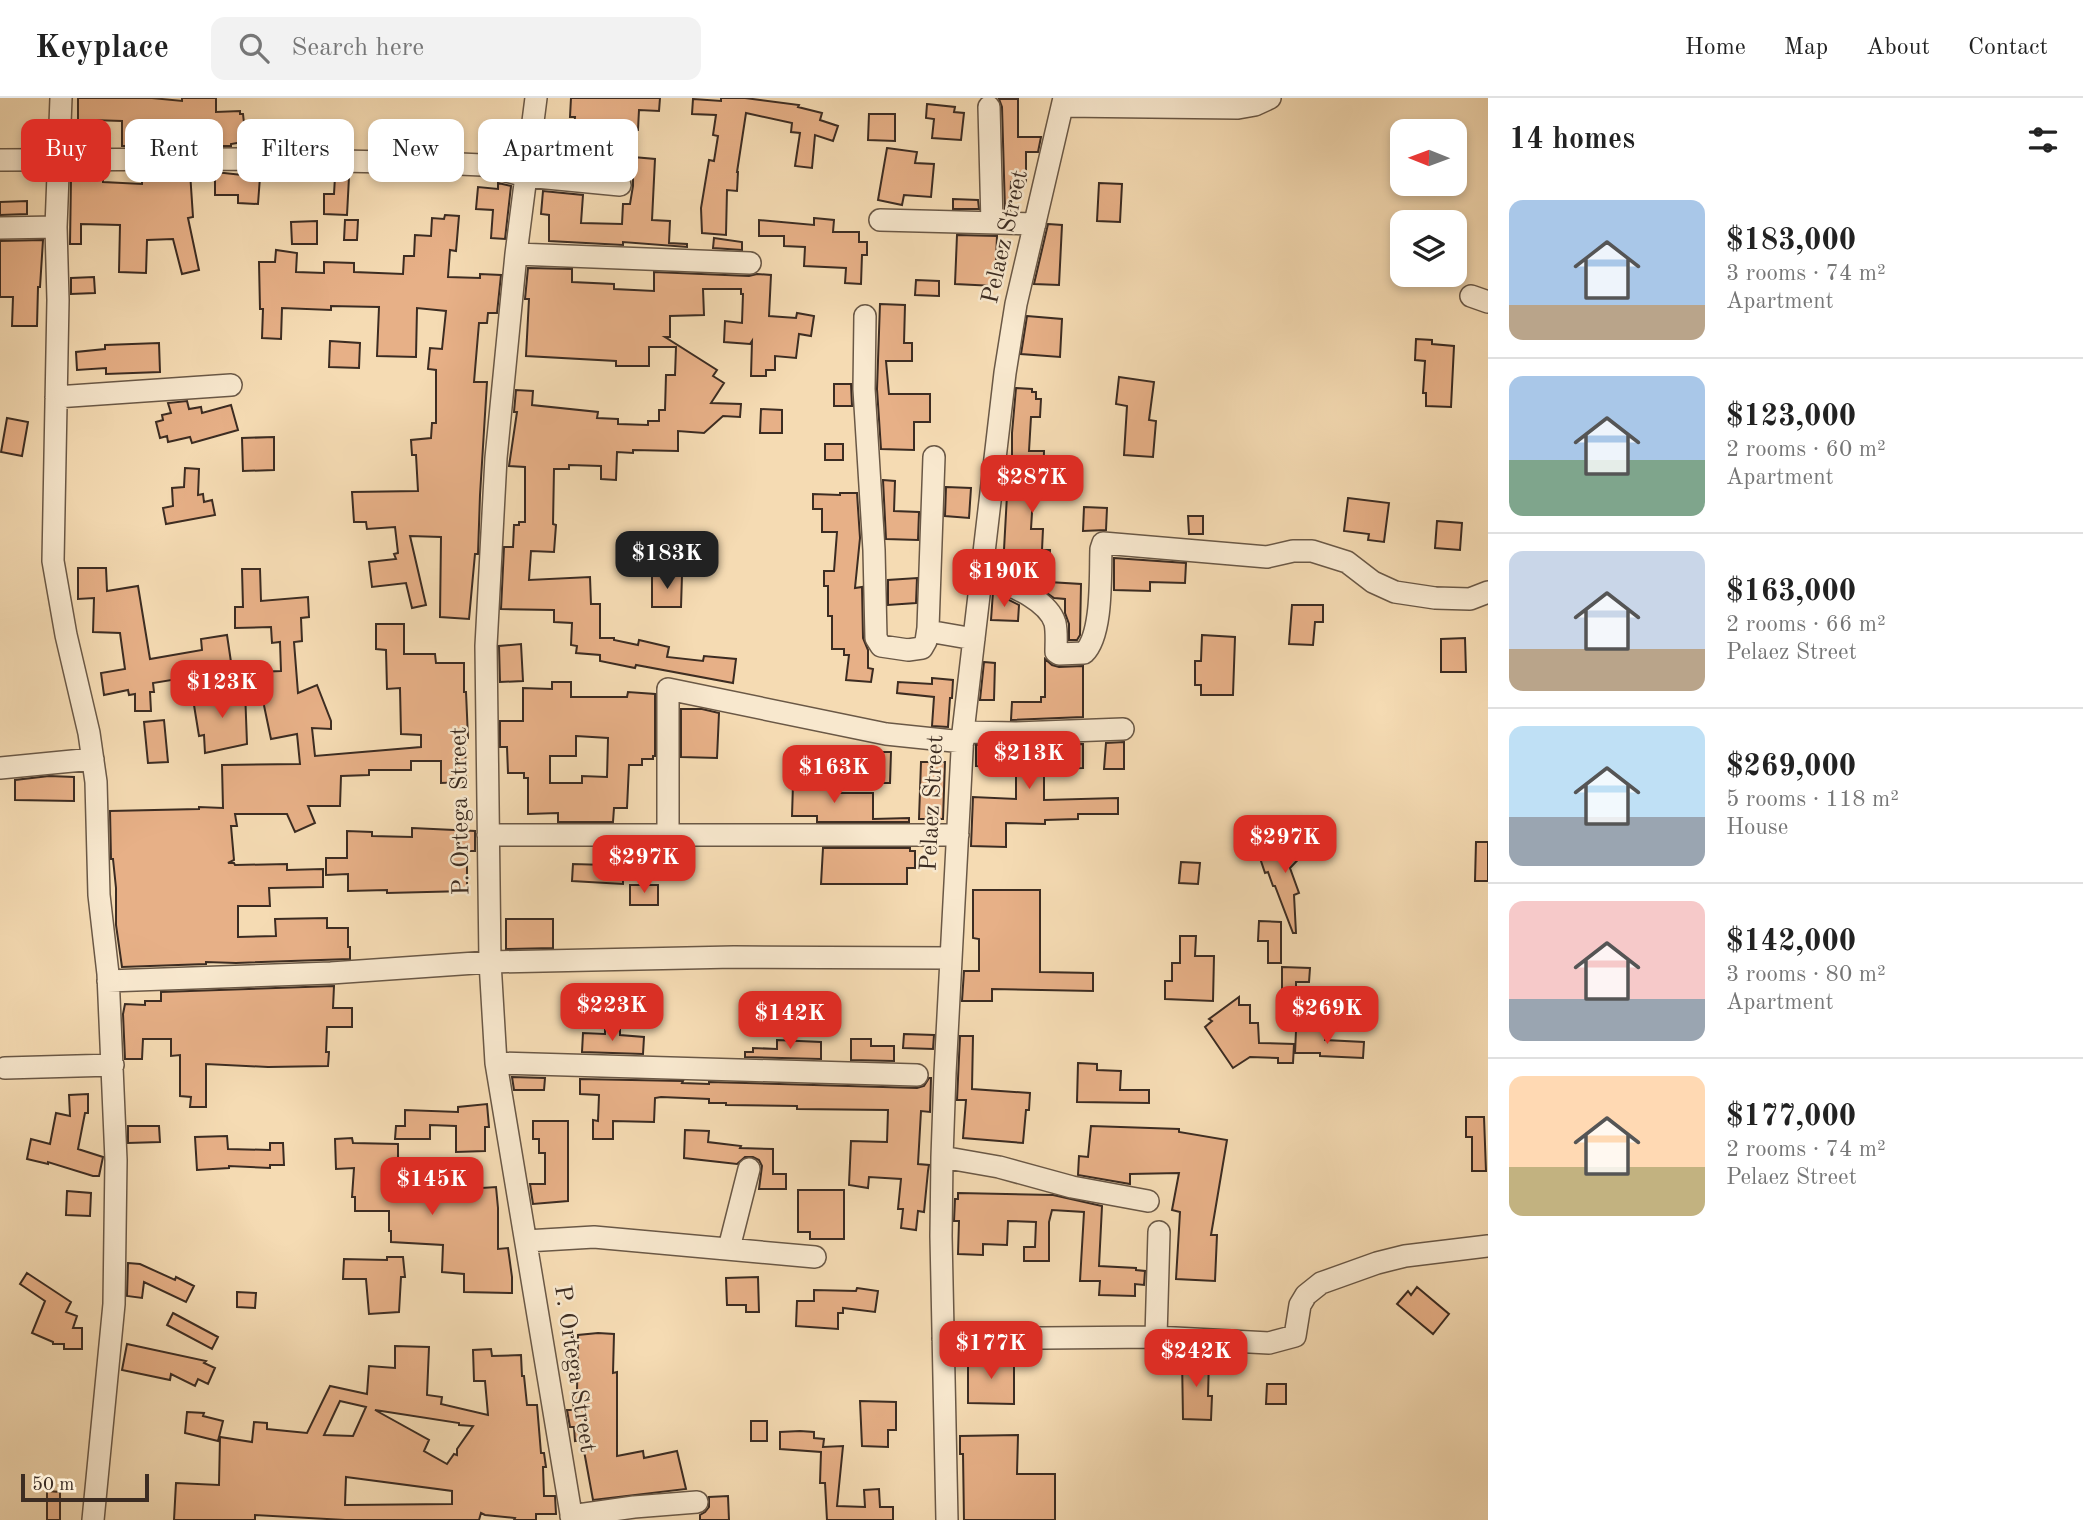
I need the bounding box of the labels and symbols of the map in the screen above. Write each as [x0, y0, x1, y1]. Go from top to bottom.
north arrow [1390, 119, 1466, 196]
street label: Pelaez Street [979, 168, 1033, 306]
pin: $287K [983, 456, 1081, 515]
pin: $183K [618, 532, 716, 591]
pin: $190K [955, 550, 1053, 609]
pin: $123K [173, 660, 271, 720]
street label: P. Ortega Street [448, 726, 474, 896]
pin: $213K [980, 732, 1078, 791]
street label: Pelaez Street [917, 734, 949, 872]
pin: $163K [785, 746, 883, 805]
pin: $297K [1236, 816, 1334, 875]
pin: $297K [595, 836, 693, 895]
pin: $223K [563, 984, 661, 1043]
pin: $269K [1278, 986, 1376, 1046]
pin: $142K [741, 992, 839, 1051]
pin: $145K [383, 1158, 481, 1217]
street label: P. Ortega Street [549, 1284, 599, 1454]
pin: $177K [942, 1322, 1040, 1381]
pin: $242K [1147, 1330, 1245, 1389]
scale bar [21, 1471, 149, 1503]

